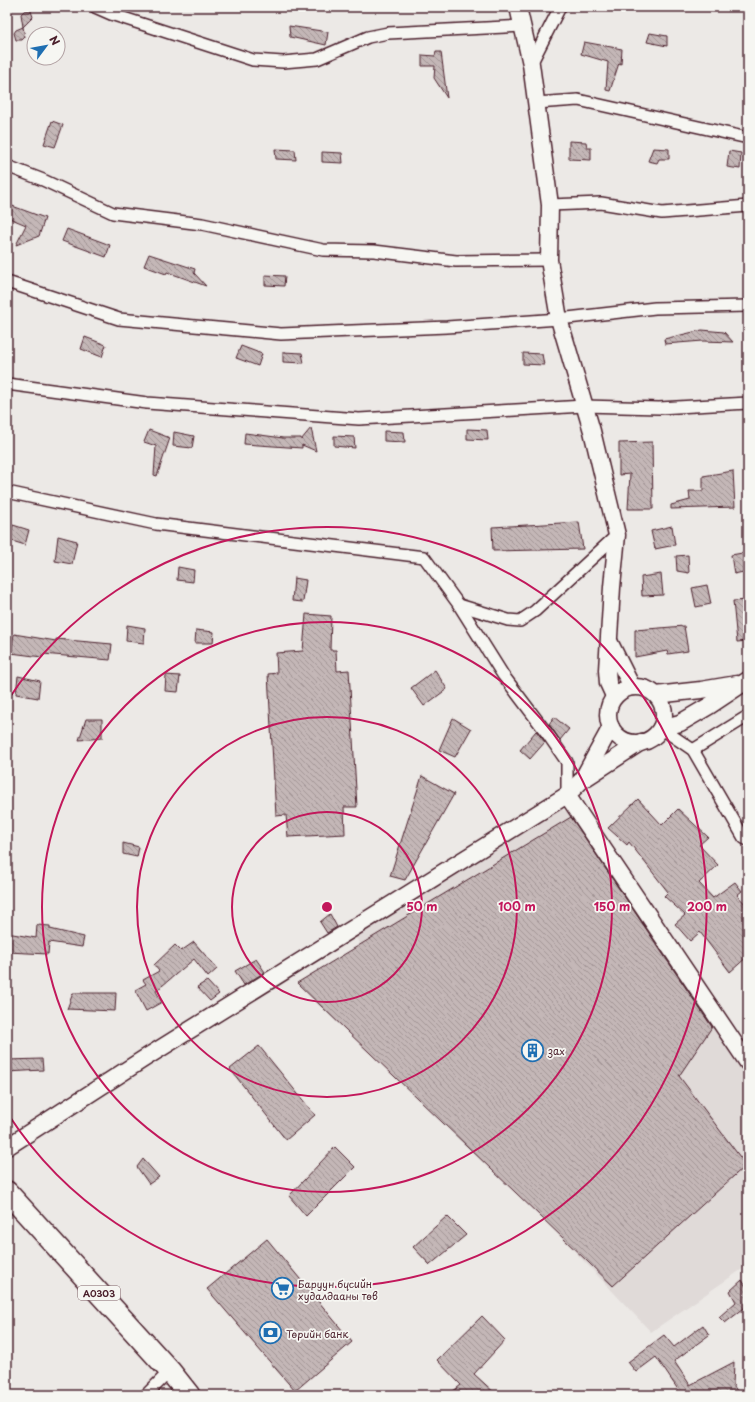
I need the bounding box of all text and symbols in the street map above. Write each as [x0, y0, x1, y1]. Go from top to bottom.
north arrow [26, 26, 66, 66]
text: N [45, 32, 65, 49]
text: 50 m [406, 897, 438, 915]
text: 100 m [498, 897, 536, 915]
text: 150 m [594, 897, 630, 915]
text: 200 m [687, 897, 727, 915]
centre of rings [320, 900, 334, 914]
building icon: зах [519, 1037, 545, 1063]
place label: зах [547, 1043, 565, 1058]
supermarket icon: Баруун бүсийн худалдааны төв [270, 1276, 296, 1302]
place label: Баруун бүсийн худалдааны төв [298, 1276, 378, 1303]
road number: A0303 [78, 1286, 120, 1300]
bank icon: Төрийн банк [257, 1320, 283, 1346]
place label: Төрийн банк [286, 1326, 348, 1341]

